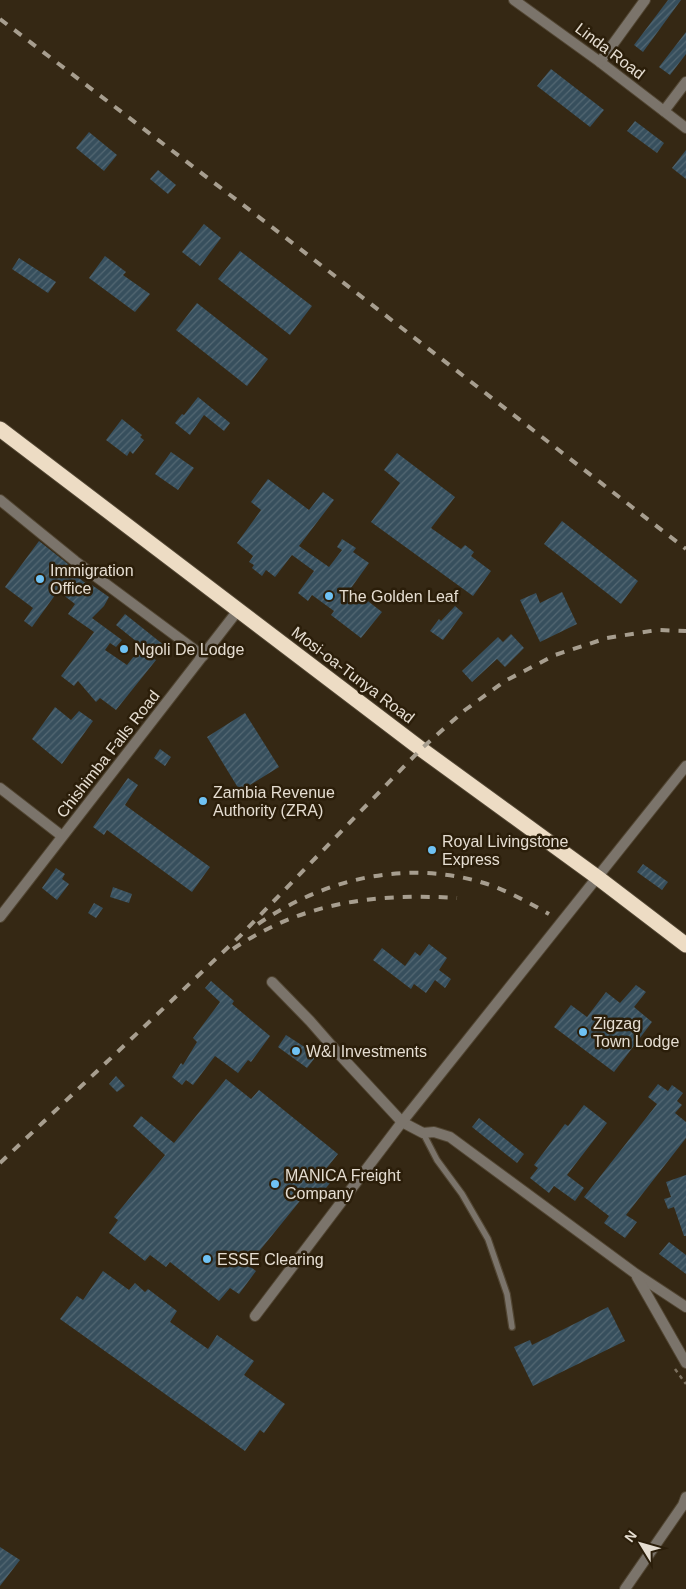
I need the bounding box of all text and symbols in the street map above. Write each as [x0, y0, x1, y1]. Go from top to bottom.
street label: Linda Road [572, 20, 648, 82]
place label: Immigration Office [50, 562, 134, 597]
marker: Immigration Office [34, 573, 46, 585]
place label: The Golden Leaf [339, 588, 459, 605]
marker: The Golden Leaf [323, 590, 335, 602]
street label: Mosi-oa-Tunya Road [288, 623, 418, 727]
place label: Ngoli De Lodge [134, 641, 244, 658]
marker: Ngoli De Lodge [118, 643, 130, 655]
street label: Chishimba Falls Road [53, 687, 163, 821]
place label: Zambia Revenue Authority (ZRA) [213, 784, 335, 819]
marker: Zambia Revenue Authority (ZRA) [197, 795, 209, 807]
place label: Royal Livingstone Express [442, 833, 568, 868]
marker: Royal Livingstone Express [426, 844, 438, 856]
place label: Zigzag Town Lodge [593, 1015, 679, 1050]
marker: Zigzag Town Lodge [577, 1026, 589, 1038]
place label: W&I Investments [306, 1043, 427, 1060]
marker: W&I Investments [290, 1045, 302, 1057]
place label: MANICA Freight Company [285, 1167, 401, 1202]
marker: MANICA Freight Company [269, 1178, 281, 1190]
place label: ESSE Clearing [217, 1251, 324, 1268]
marker: ESSE Clearing [201, 1253, 213, 1265]
north arrow [616, 1519, 666, 1569]
text: N [621, 1527, 640, 1545]

